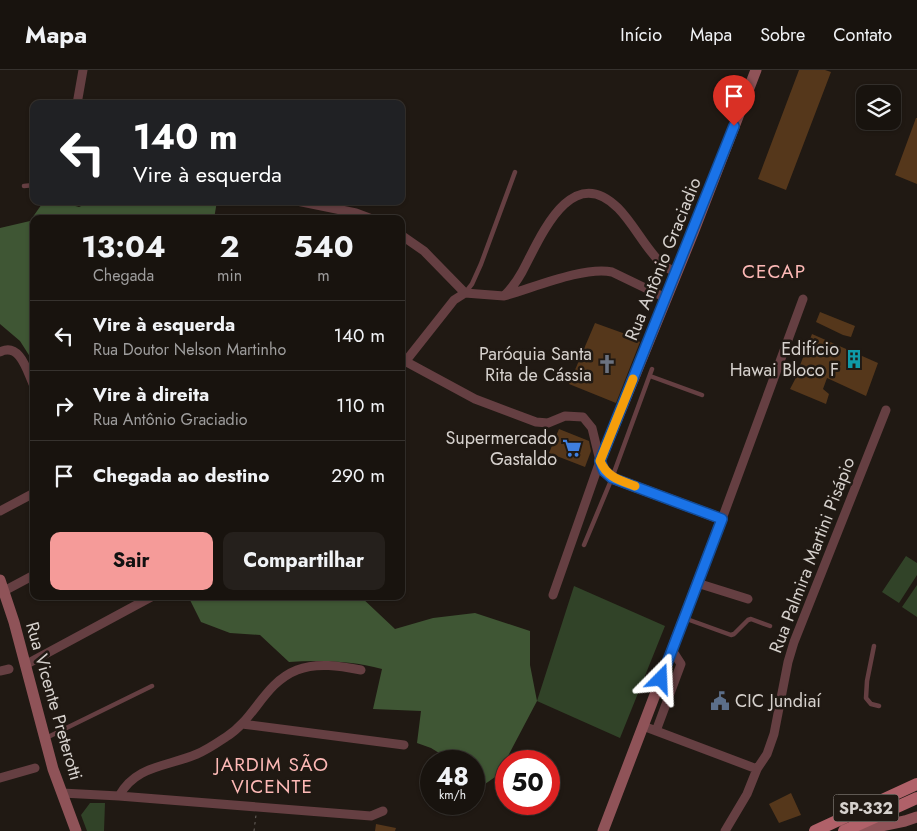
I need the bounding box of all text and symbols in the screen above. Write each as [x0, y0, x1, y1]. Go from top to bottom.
text: Mapa [25, 17, 87, 52]
text: Início [620, 22, 662, 48]
text: Mapa [690, 22, 732, 48]
text: Sobre [760, 22, 805, 48]
text: Contato [833, 22, 892, 48]
pin [713, 75, 755, 126]
icon: arrive [720, 82, 748, 110]
map controls [856, 85, 901, 130]
button: layers [856, 85, 901, 130]
text: 140 m [133, 112, 238, 162]
icon: left [50, 120, 115, 185]
text: Vire à esquerda [133, 158, 282, 190]
street label: Rua Antônio Graciadio [618, 173, 708, 344]
text: 13:04 [81, 225, 166, 268]
text: 2 [220, 225, 239, 268]
text: 540 [293, 225, 354, 268]
district label: CECAP [742, 258, 806, 285]
text: Chegada [93, 264, 154, 287]
text: min [217, 264, 242, 287]
text: m [317, 264, 330, 287]
text: Vire à esquerda [93, 311, 235, 338]
icon: left [50, 322, 78, 350]
text: 140 m [333, 322, 385, 349]
place label: Edifício Hawai Bloco F [730, 336, 839, 383]
text: Rua Doutor Nelson Martinho [93, 338, 286, 361]
place label: Paróquia Santa Rita de Cássia [479, 341, 592, 388]
building icon: Edifício Hawai Bloco F [843, 348, 865, 370]
church icon: Paróquia Santa Rita de Cássia [596, 353, 618, 375]
text: Vire à direita [93, 381, 209, 408]
icon: right [50, 392, 78, 420]
text: 110 m [336, 392, 385, 419]
text: Rua Antônio Graciadio [93, 408, 248, 431]
place label: Supermercado Gastaldo [445, 425, 557, 472]
supermarket icon: Supermercado Gastaldo [561, 437, 583, 459]
street label: Rua Palmira Martini Pisápio [763, 453, 861, 657]
icon: arrive [50, 462, 78, 490]
text: Chegada ao destino [93, 462, 269, 489]
text: 290 m [331, 462, 385, 489]
button: Sair [50, 532, 213, 590]
button: Compartilhar [223, 532, 385, 590]
street label: Rua Vicente Preterotti [19, 619, 89, 783]
position arrow [634, 652, 686, 704]
place label: CIC Jundiaí [735, 688, 822, 714]
public building icon: CIC Jundiaí [709, 690, 731, 712]
speed limit sign: 50 [495, 750, 560, 815]
district label: JARDIM SÃO VICENTE [212, 751, 329, 800]
text: 48 [436, 758, 469, 794]
text: km/h [439, 786, 466, 804]
road number: SP-332 [834, 794, 898, 821]

